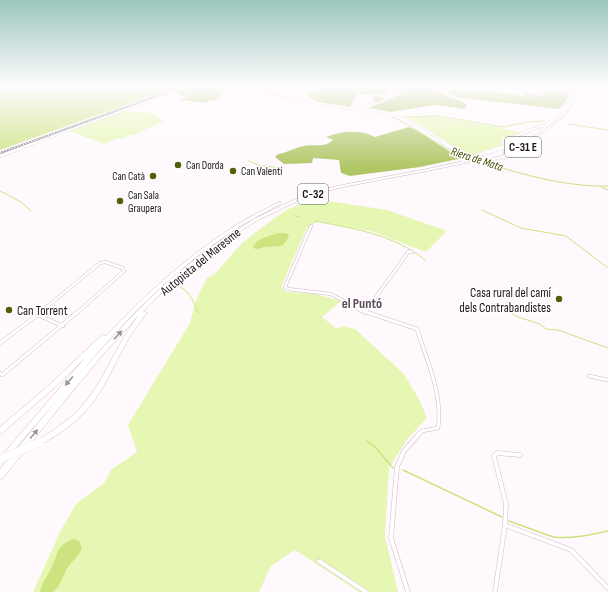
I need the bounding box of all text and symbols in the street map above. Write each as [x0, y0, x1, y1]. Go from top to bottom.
road number: C-31 E [505, 137, 541, 157]
water label: Riera de Mata [449, 144, 505, 175]
place label: Can Dorda [186, 159, 224, 172]
marker: Can Dorda [173, 160, 183, 170]
place label: Can Valentí [241, 165, 283, 178]
marker: Can Valentí [228, 166, 238, 176]
place label: Can Catà [112, 170, 145, 183]
marker: Can Catà [148, 171, 158, 181]
road number: C-32 [298, 184, 328, 204]
place label: Can Sala Graupera [128, 189, 162, 215]
marker: Can Sala Graupera [115, 196, 125, 206]
street label: Autopista del Maresme [157, 225, 244, 300]
place label: Casa rural del camí dels Contrabandistes [459, 285, 552, 316]
marker: Casa rural del camí dels Contrabandistes [554, 294, 564, 304]
district label: el Puntó [342, 295, 382, 312]
place label: Can Torrent [17, 303, 68, 319]
marker: Can Torrent [4, 305, 14, 315]
one-way arrow [113, 330, 123, 340]
one-way arrow [64, 376, 73, 386]
one-way arrow [29, 428, 38, 439]

